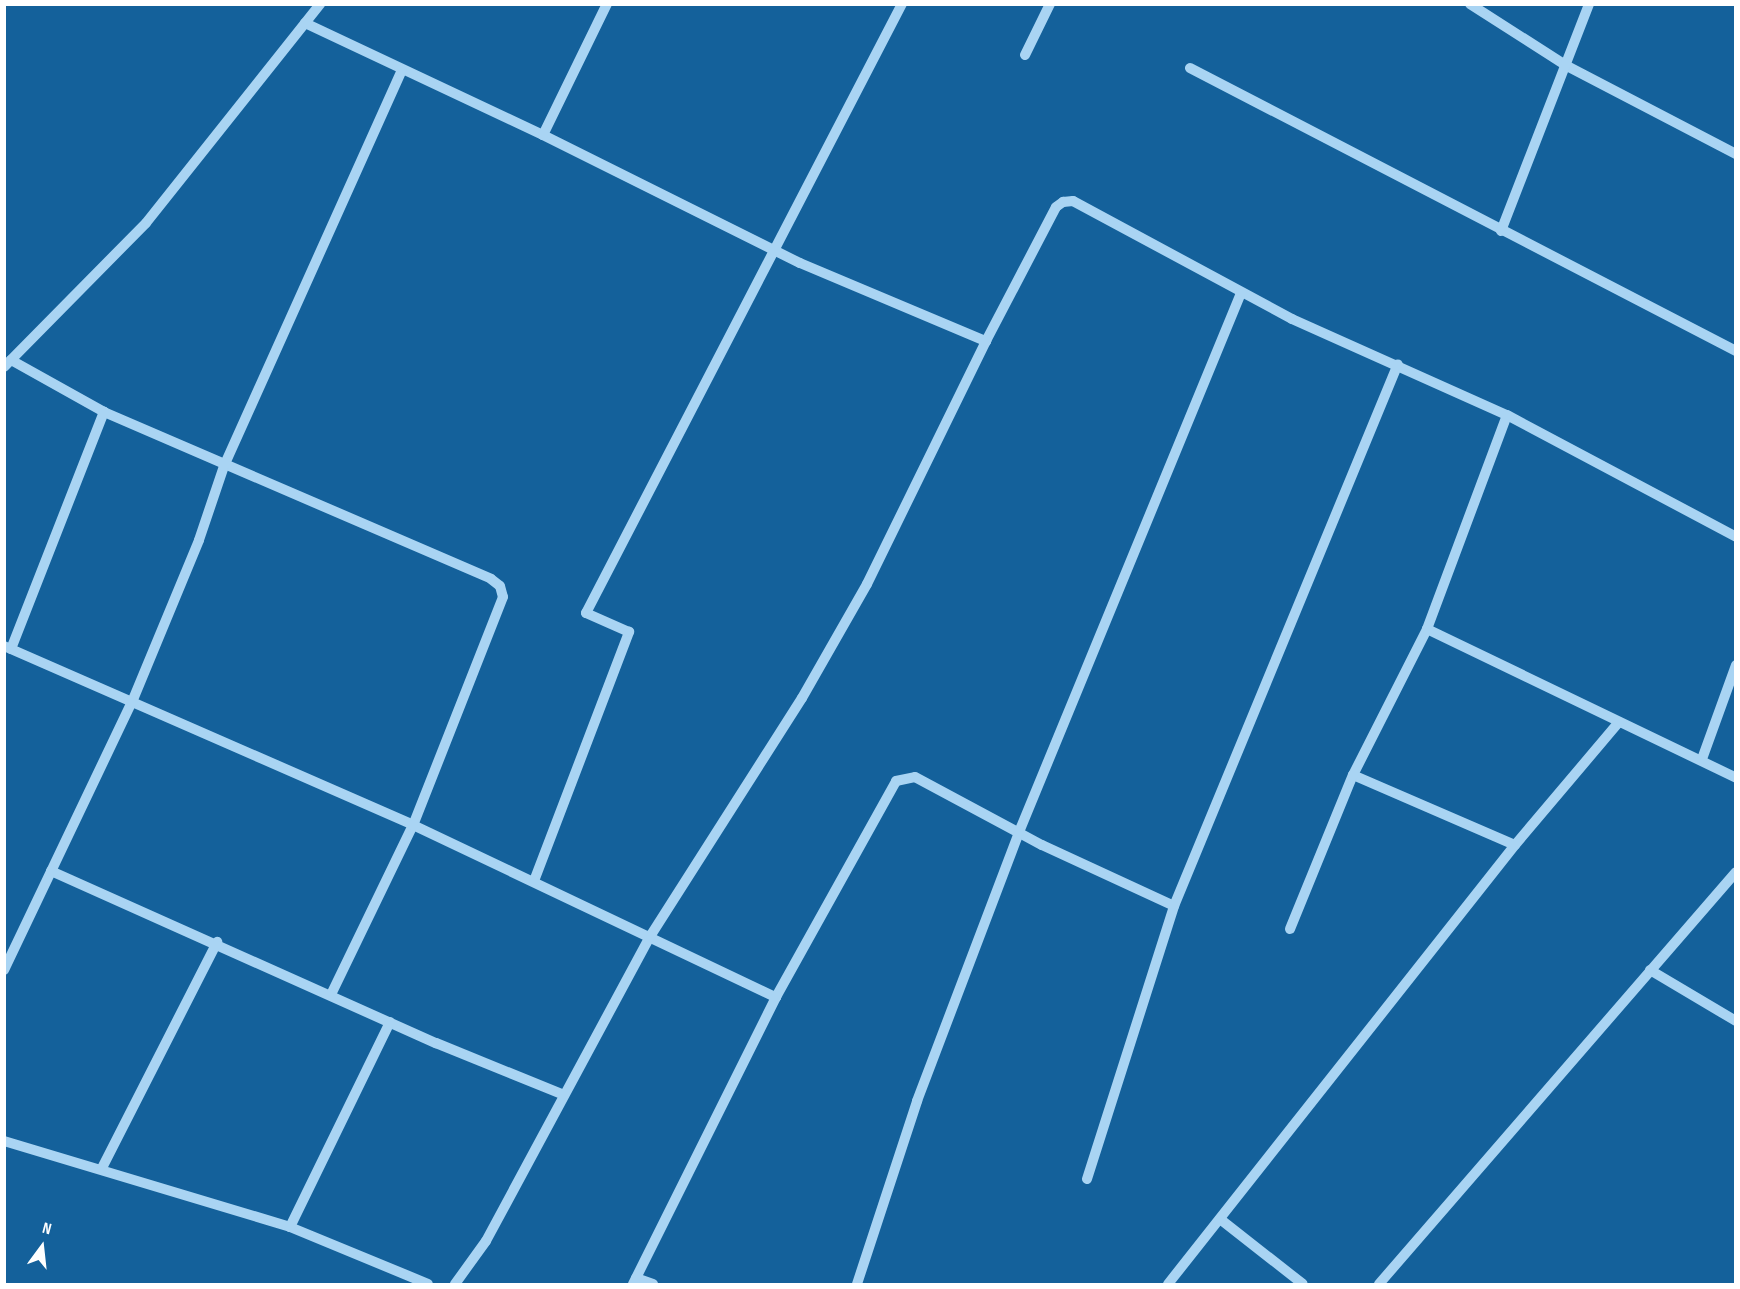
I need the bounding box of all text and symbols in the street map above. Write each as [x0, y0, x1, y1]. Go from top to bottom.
north arrow [12, 1217, 72, 1277]
text: N [40, 1219, 53, 1239]

